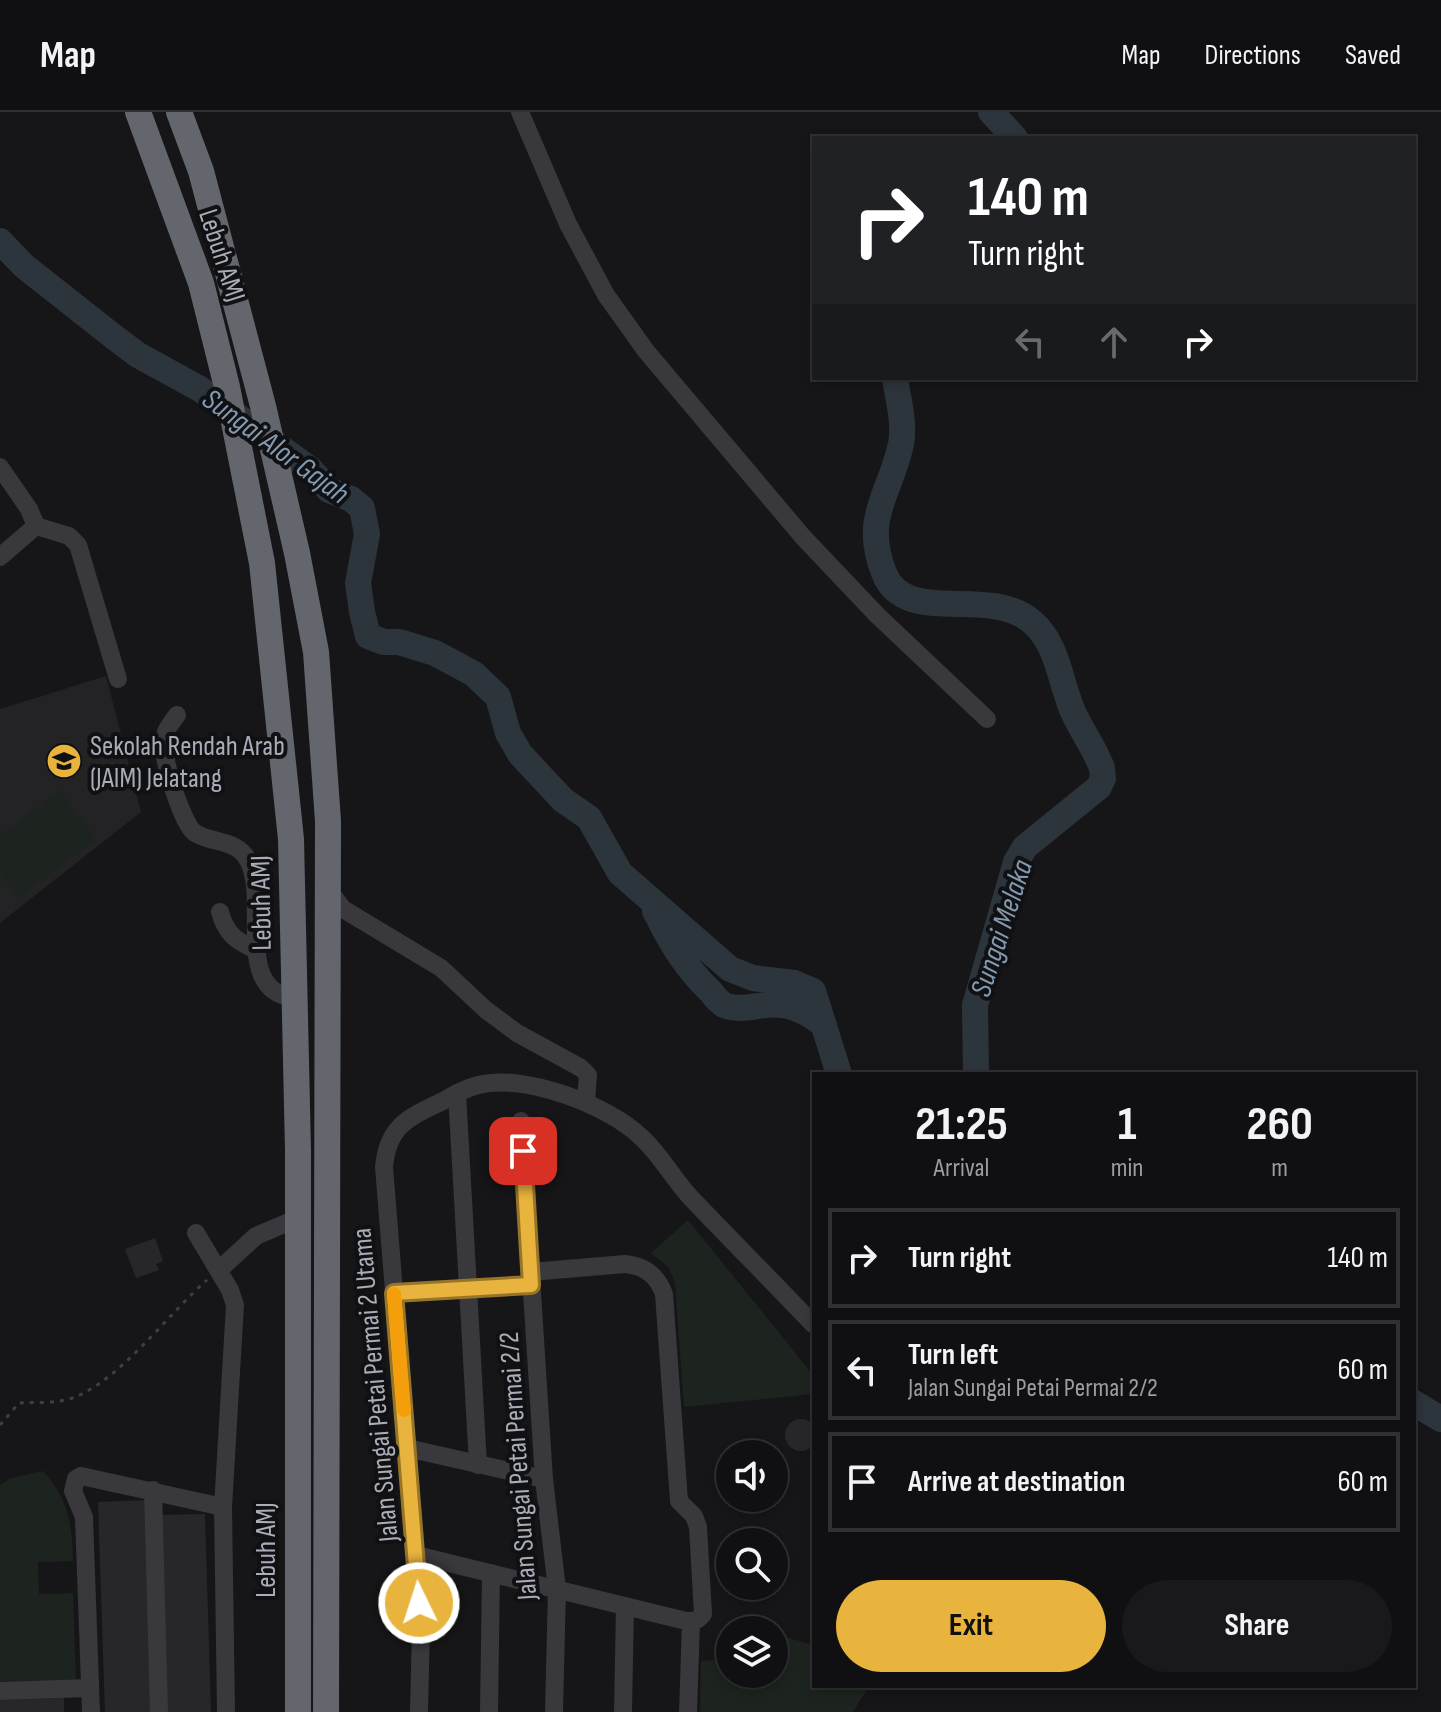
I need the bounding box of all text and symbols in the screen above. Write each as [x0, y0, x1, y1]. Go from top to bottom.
text: Map [40, 33, 96, 78]
text: Map [1122, 39, 1161, 72]
text: Directions [1205, 39, 1301, 72]
text: Saved [1345, 39, 1401, 72]
text: 140 m [968, 165, 1089, 232]
icon: right [836, 168, 940, 272]
street label: Lebuh AMJ [191, 205, 252, 306]
text: Turn right [968, 233, 1085, 276]
icon: left [1008, 320, 1052, 364]
icon: ahead [1092, 320, 1136, 364]
icon: right [1176, 320, 1220, 364]
water label: Sungai Alor Gajah [195, 382, 356, 512]
place label: Sekolah Rendah Arab (JAIM) Jelatang [90, 730, 285, 795]
school or university icon: Sekolah Rendah Arab (JAIM) Jelatang [45, 742, 83, 780]
street label: Lebuh AMJ [244, 855, 279, 951]
water label: Sungai Melaka [963, 855, 1041, 1001]
text: 21:25 [915, 1096, 1008, 1153]
text: 1 [1118, 1096, 1137, 1153]
text: 260 [1246, 1096, 1313, 1153]
pin [489, 1117, 557, 1185]
icon: arrive [501, 1129, 545, 1173]
text: Arrival [933, 1153, 989, 1184]
text: min [1111, 1153, 1143, 1184]
text: m [1271, 1153, 1288, 1184]
street label: Jalan Sungai Petai Permai 2 Utama [345, 1227, 406, 1544]
icon: right [840, 1236, 884, 1280]
text: Turn right [908, 1240, 1011, 1276]
text: 140 m [1328, 1240, 1388, 1276]
street label: Jalan Sungai Petai Permai 2/2 [493, 1331, 544, 1602]
text: Turn left [908, 1337, 998, 1373]
icon: left [840, 1348, 884, 1392]
text: 60 m [1337, 1352, 1388, 1388]
text: Jalan Sungai Petai Permai 2/2 [908, 1373, 1158, 1404]
map controls [716, 1440, 788, 1688]
button: sound [716, 1440, 788, 1512]
icon: arrive [840, 1460, 884, 1504]
text: Arrive at destination [908, 1464, 1125, 1500]
text: 60 m [1337, 1464, 1388, 1500]
street label: Lebuh AMJ [250, 1502, 283, 1598]
button: search [716, 1528, 788, 1600]
position arrow [377, 1561, 461, 1645]
button: Exit [836, 1580, 1106, 1672]
button: Share [1122, 1580, 1392, 1672]
button: layers [716, 1616, 788, 1688]

